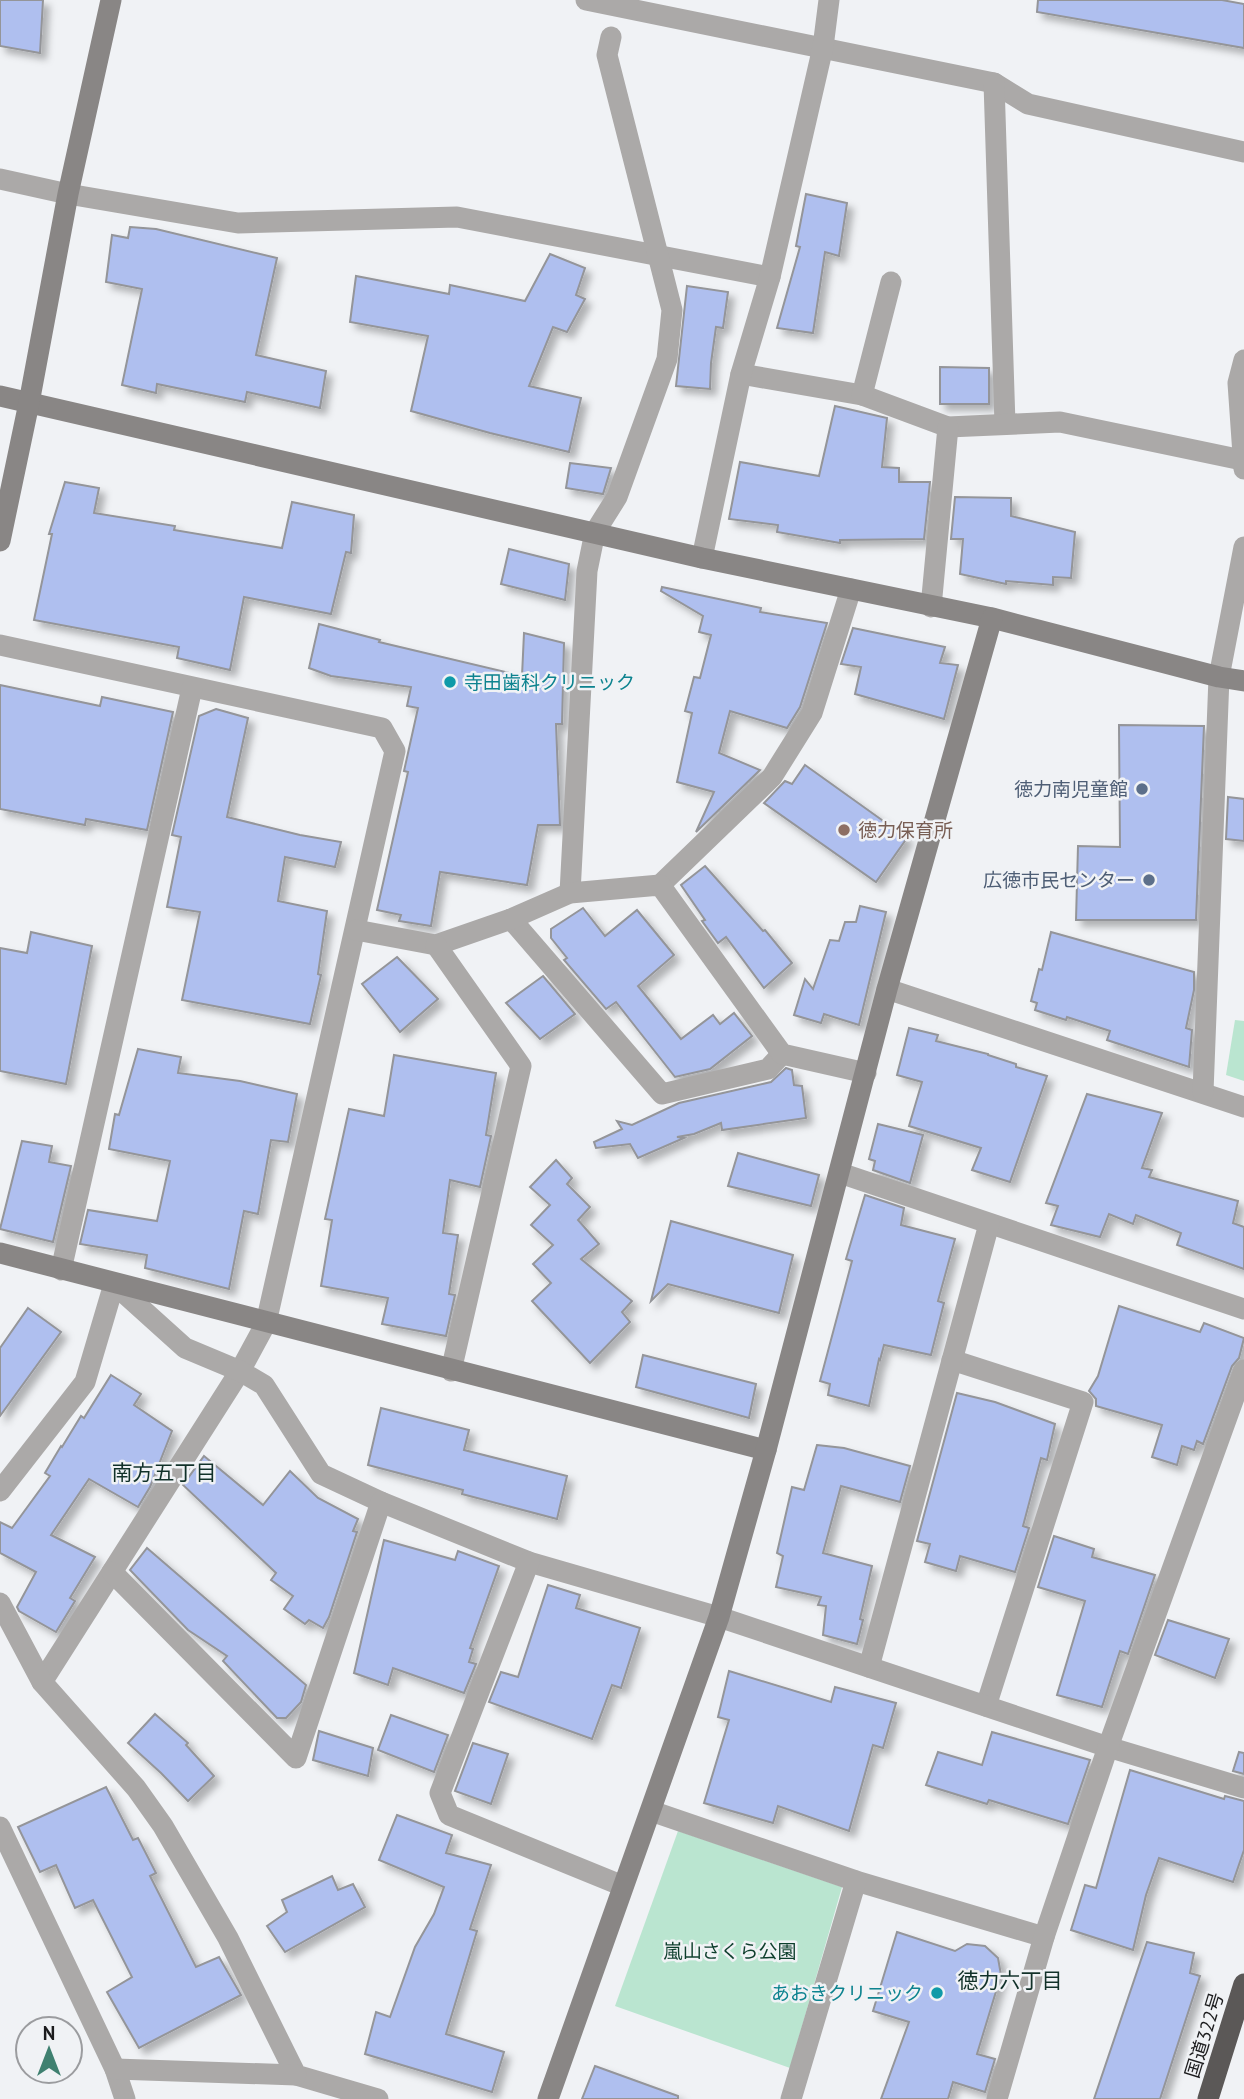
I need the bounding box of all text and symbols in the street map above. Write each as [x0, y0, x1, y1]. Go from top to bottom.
place label: 寺田歯科クリニック [464, 670, 635, 694]
marker: 寺田歯科クリニック [442, 674, 458, 690]
place label: 徳力南児童館 [1014, 777, 1128, 801]
marker: 徳力南児童館 [1134, 781, 1150, 797]
place label: 徳力保育所 [858, 818, 953, 842]
marker: 徳力保育所 [836, 822, 852, 838]
place label: 広徳市民センター [983, 868, 1135, 892]
marker: 広徳市民センター [1141, 872, 1157, 888]
district label: 南方五丁目 [112, 1459, 217, 1486]
park label: 嵐山さくら公園 [663, 1939, 797, 1963]
district label: 徳力六丁目 [958, 1967, 1063, 1994]
place label: あおきクリニック [771, 1981, 923, 2005]
marker: あおきクリニック [929, 1985, 945, 2001]
street label: 国道322号 [1180, 1989, 1228, 2081]
north arrow [14, 2015, 84, 2085]
text: N [43, 2021, 55, 2045]

